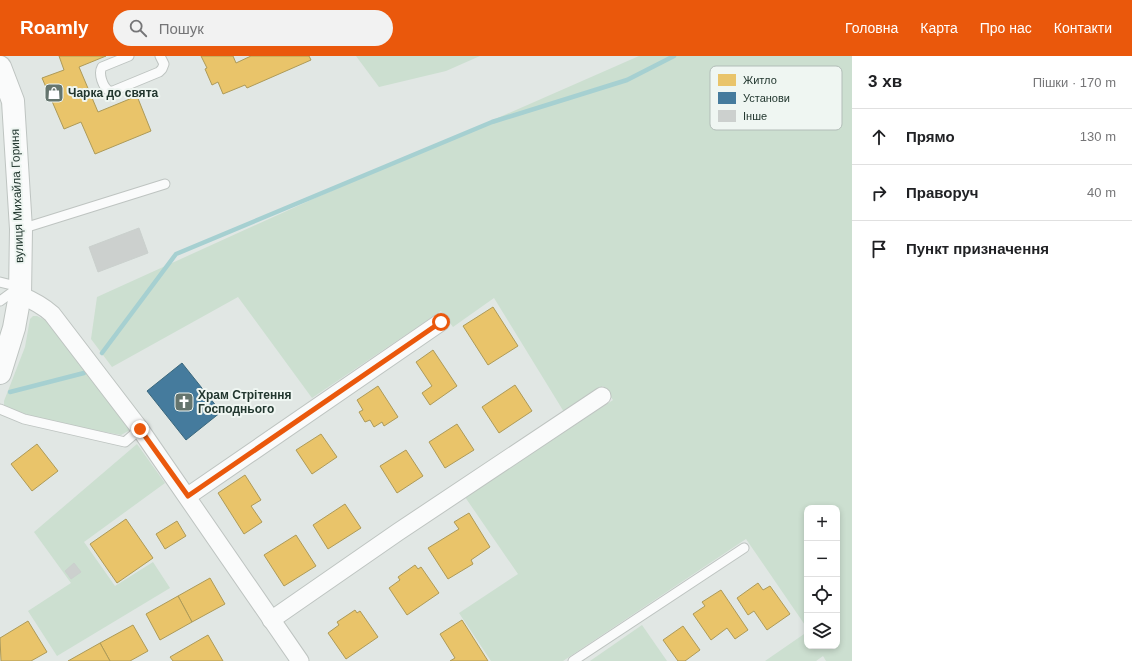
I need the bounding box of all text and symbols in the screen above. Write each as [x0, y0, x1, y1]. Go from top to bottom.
search box [113, 10, 393, 46]
text: Roamly [20, 17, 89, 38]
icon: search [127, 17, 149, 39]
text: Пошук [159, 20, 204, 37]
text: Головна [845, 20, 898, 36]
text: Карта [920, 20, 958, 36]
text: Про нас [980, 20, 1032, 36]
text: Контакти [1054, 20, 1112, 36]
legend [710, 66, 842, 130]
text: 3 хв [868, 72, 902, 91]
text: Житло [743, 74, 777, 86]
text: Пішки · 170 m [1033, 75, 1116, 90]
shop icon: Чарка до свята [43, 82, 65, 104]
place label: Чарка до свята [68, 86, 159, 100]
text: Установи [743, 92, 790, 104]
text: Інше [743, 110, 767, 122]
icon: ahead [868, 126, 890, 148]
text: Прямо [906, 128, 955, 145]
street label: вулиця Михайла Гориня [8, 129, 26, 263]
text: 130 m [1080, 129, 1116, 144]
icon: right [868, 182, 890, 204]
text: Праворуч [906, 184, 979, 201]
text: 40 m [1087, 185, 1116, 200]
icon: arrive [868, 238, 890, 260]
text: Пункт призначення [906, 240, 1049, 257]
route start [432, 313, 450, 331]
place label: Храм Стрітення Господнього [198, 388, 291, 416]
church icon: Храм Стрітення Господнього [173, 391, 195, 413]
route end [131, 420, 149, 438]
map controls [804, 505, 840, 649]
button: + [804, 505, 840, 541]
button: − [804, 541, 840, 577]
button: locate [804, 577, 840, 613]
button: layers [804, 613, 840, 649]

